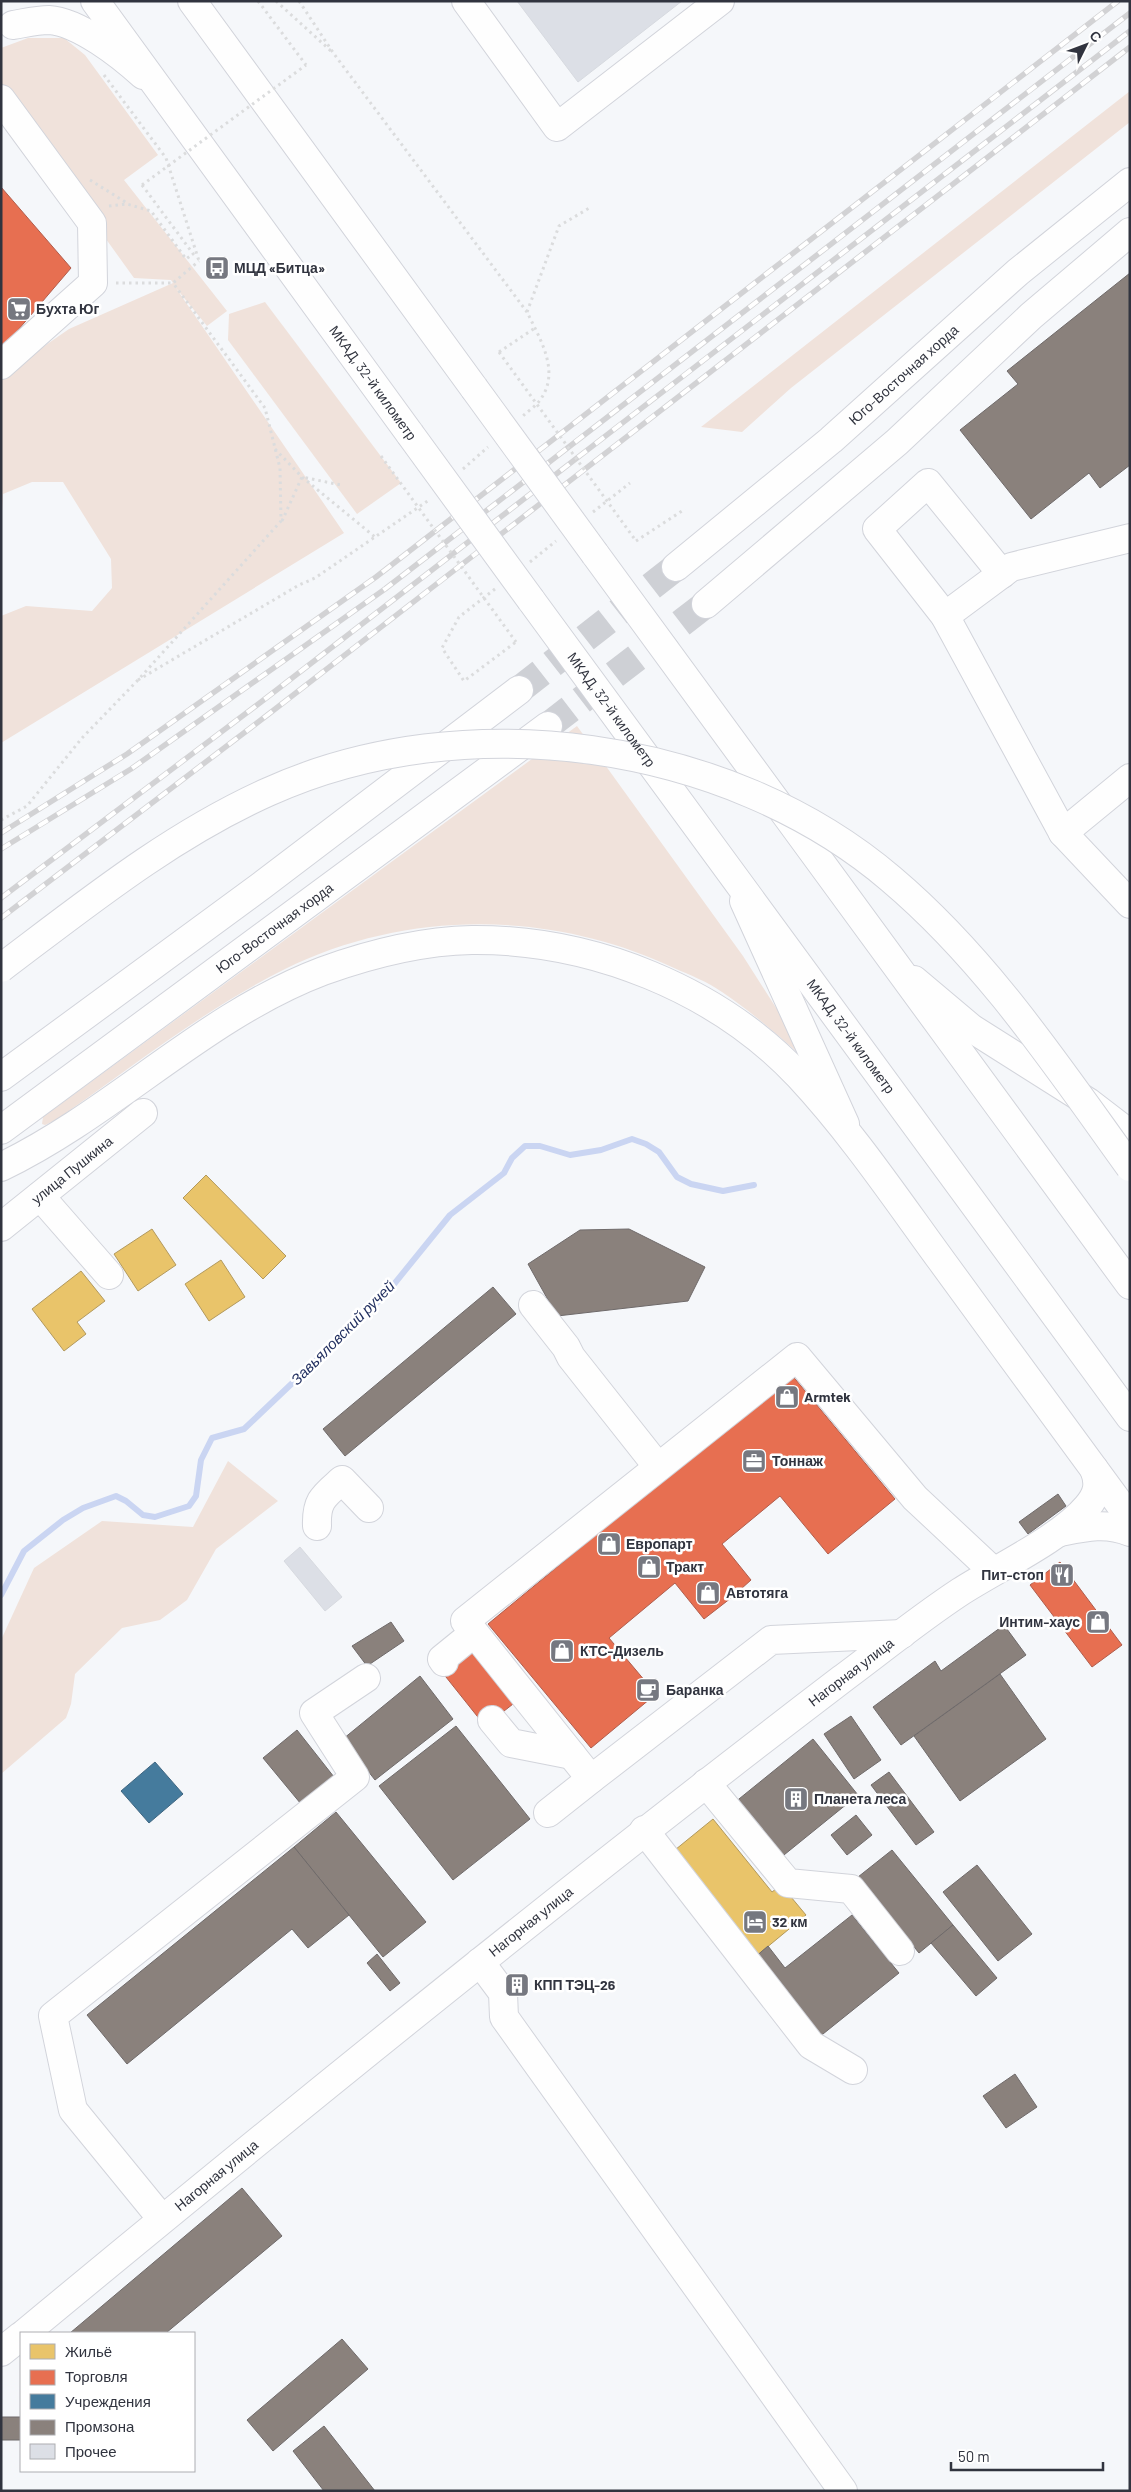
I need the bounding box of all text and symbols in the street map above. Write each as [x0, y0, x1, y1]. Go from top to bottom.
north arrow [1061, 20, 1111, 70]
text: С [1086, 27, 1106, 45]
bus stop icon: МЦД «Битца» [204, 255, 230, 281]
place label: МЦД «Битца» [234, 259, 325, 276]
supermarket icon: Бухта Юг [6, 296, 32, 322]
place label: Бухта Юг [36, 300, 100, 317]
street label: Юго-Восточная хорда [845, 321, 962, 428]
street label: МКАД, 32-й километр [326, 322, 421, 444]
street label: МКАД, 32-й километр [564, 649, 660, 770]
street label: Юго-Восточная хорда [212, 879, 336, 976]
street label: МКАД, 32-й километр [804, 975, 899, 1097]
street label: улица Пушкина [28, 1132, 116, 1207]
water label: Завьяловский ручей [287, 1276, 398, 1388]
shop icon: Armtek [774, 1384, 800, 1410]
place label: Armtek [804, 1388, 851, 1405]
office icon: Тоннаж [741, 1448, 767, 1474]
place label: Тоннаж [772, 1452, 824, 1469]
shop icon: Европарт [596, 1531, 622, 1557]
place label: Европарт [626, 1535, 693, 1552]
shop icon: Тракт [636, 1554, 662, 1580]
place label: Тракт [666, 1558, 704, 1575]
restaurant icon: Пит-стоп [1049, 1562, 1075, 1588]
place label: Пит-стоп [981, 1566, 1044, 1583]
shop icon: Автотяга [695, 1580, 721, 1606]
place label: Автотяга [726, 1584, 788, 1601]
shop icon: Интим-хаус [1085, 1609, 1111, 1635]
place label: Интим-хаус [999, 1613, 1080, 1630]
street label: Нагорная улица [805, 1634, 897, 1710]
shop icon: КТС-Дизель [549, 1638, 575, 1664]
place label: КТС-Дизель [580, 1642, 664, 1659]
cafe icon: Баранка [635, 1677, 661, 1703]
place label: Баранка [666, 1681, 724, 1698]
building icon: Планета леса [783, 1786, 809, 1812]
place label: Планета леса [814, 1790, 907, 1807]
street label: Нагорная улица [485, 1882, 576, 1960]
hotel icon: 32 км [742, 1909, 768, 1935]
place label: 32 км [772, 1913, 808, 1930]
building icon: КПП ТЭЦ-26 [504, 1972, 530, 1998]
place label: КПП ТЭЦ-26 [534, 1976, 616, 1993]
street label: Нагорная улица [171, 2136, 261, 2214]
legend [20, 2332, 195, 2472]
text: Жильё [65, 2342, 112, 2360]
text: Торговля [65, 2367, 128, 2385]
text: Учреждения [65, 2392, 151, 2410]
text: Промзона [65, 2417, 135, 2435]
scale bar [951, 2440, 1104, 2472]
text: Прочее [65, 2442, 117, 2460]
text: 50 m [958, 2447, 990, 2465]

